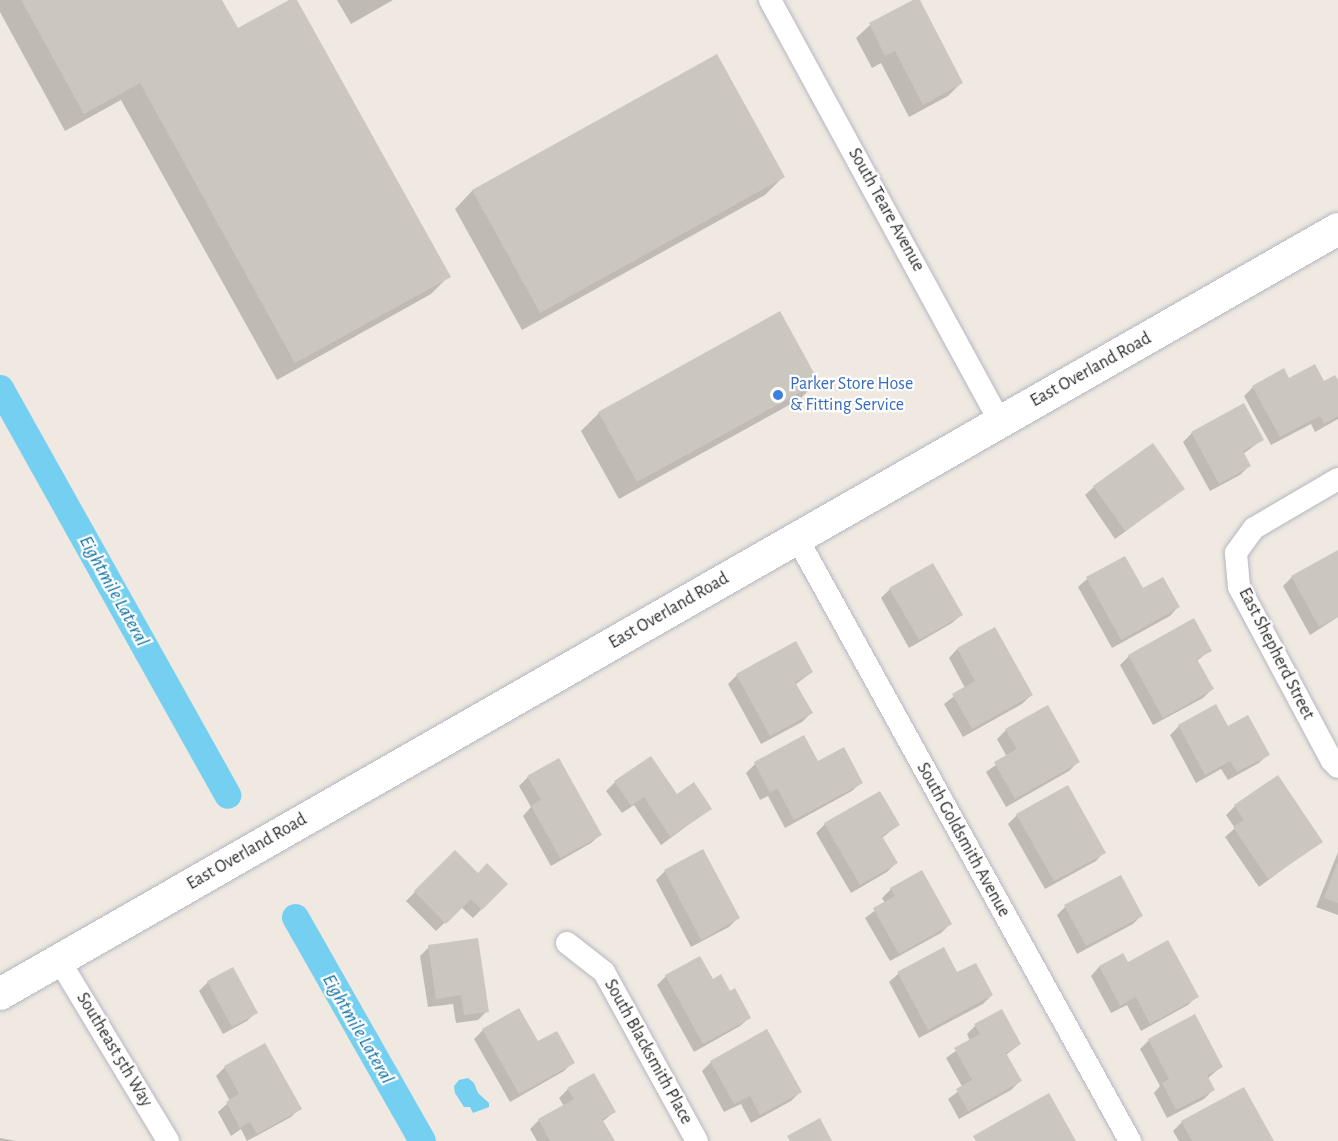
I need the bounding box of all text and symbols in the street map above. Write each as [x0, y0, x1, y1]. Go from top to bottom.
street label: South Teare Avenue [843, 144, 929, 276]
street label: East Overland Road [1027, 328, 1155, 412]
place label: Parker Store Hose & Fitting Service [790, 374, 913, 416]
marker: Parker Store Hose & Fitting Service [771, 388, 785, 402]
water label: Eightmile Lateral [74, 531, 154, 651]
street label: East Overland Road [605, 568, 733, 654]
street label: East Shepherd Street [1233, 584, 1319, 724]
street label: South Goldsmith Avenue [912, 759, 1014, 921]
street label: East Overland Road [183, 809, 311, 895]
water label: Eightmile Lateral [317, 970, 399, 1088]
street label: South Blacksmith Place [599, 976, 697, 1128]
street label: Southeast 5th Way [71, 989, 157, 1111]

